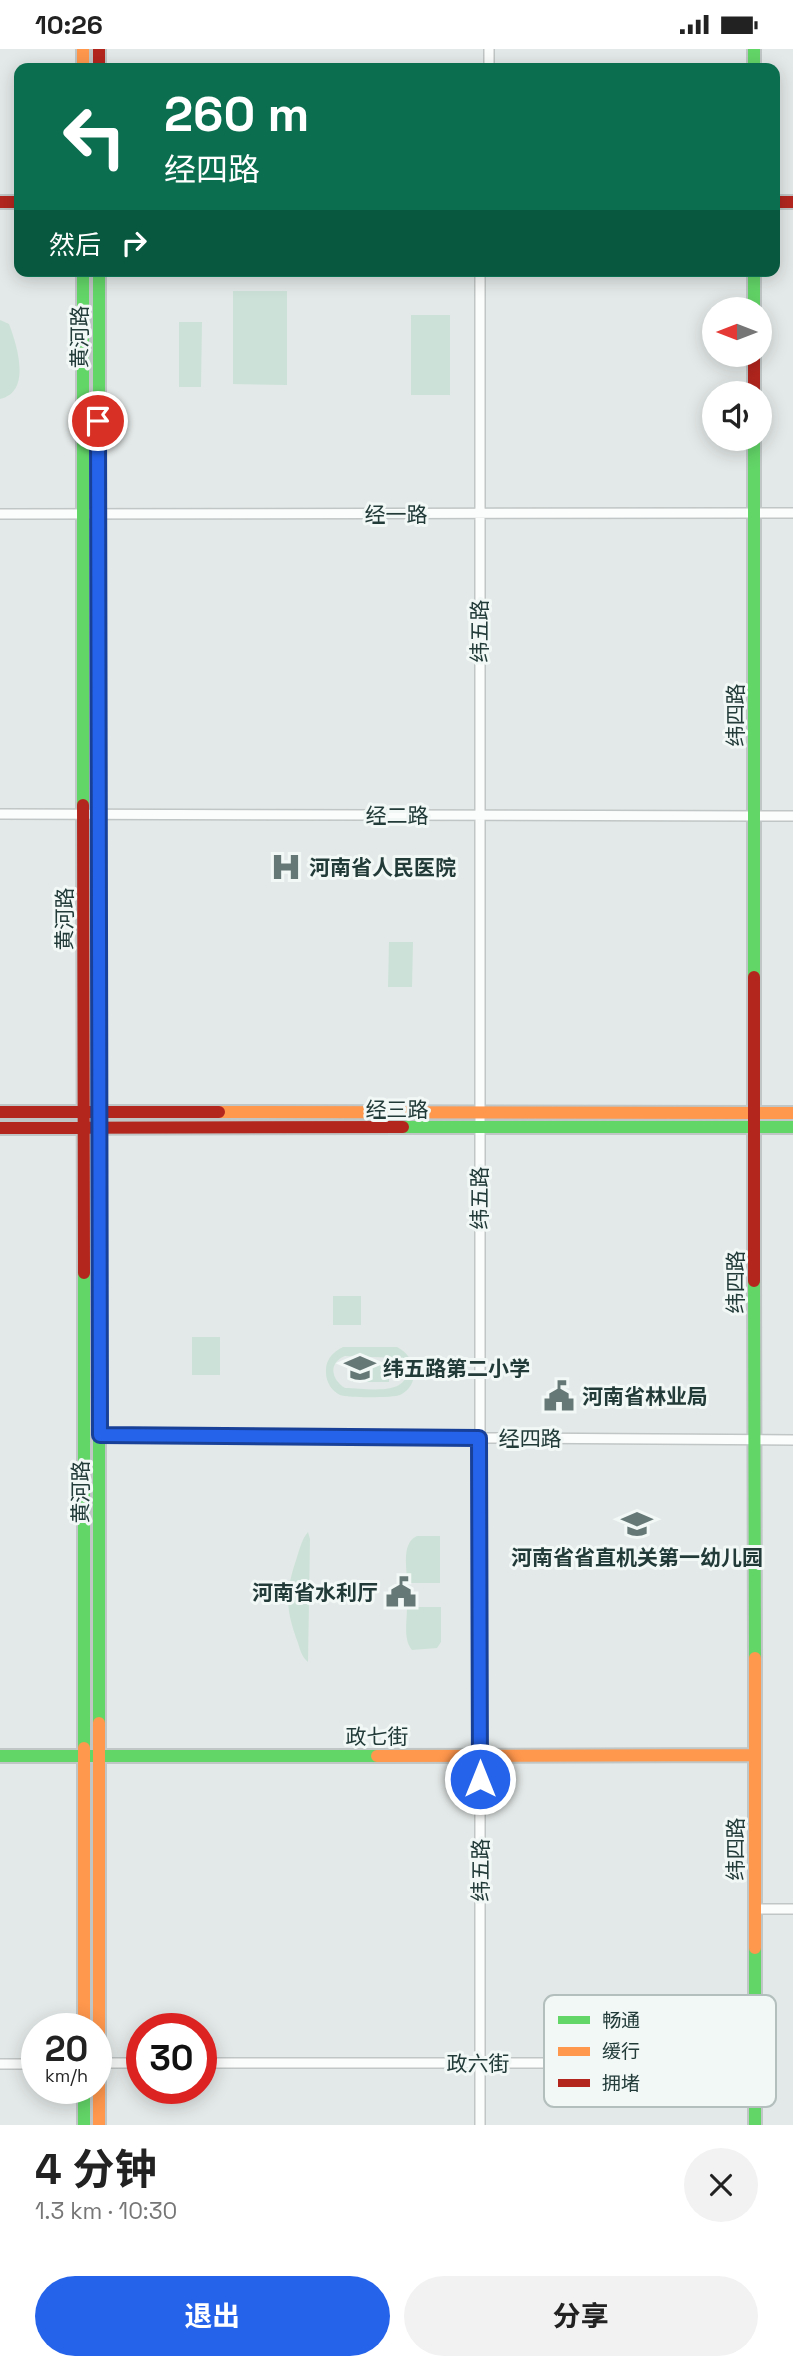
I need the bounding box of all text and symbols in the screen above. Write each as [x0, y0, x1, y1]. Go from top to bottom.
text: 10:26 [35, 8, 103, 42]
text: 260 m [164, 83, 309, 145]
icon: left [49, 91, 140, 182]
text: 经四路 [164, 150, 260, 190]
icon: right [115, 224, 153, 262]
text: 然后 [49, 228, 101, 262]
north arrow [702, 297, 772, 367]
map controls [702, 297, 772, 451]
street label: 黄河路 [66, 306, 93, 369]
button: sound [702, 381, 772, 451]
pin [68, 391, 128, 451]
icon: arrive [79, 402, 117, 440]
street label: 经一路 [365, 501, 428, 528]
street label: 纬五路 [466, 600, 493, 663]
street label: 纬四路 [722, 684, 749, 747]
street label: 经二路 [366, 802, 429, 829]
hospital icon: 河南省人民医院 [269, 850, 303, 884]
place label: 河南省人民医院 [309, 854, 456, 881]
street label: 黄河路 [51, 888, 78, 951]
street label: 经三路 [366, 1096, 429, 1123]
street label: 纬五路 [466, 1167, 493, 1230]
street label: 纬四路 [722, 1251, 749, 1314]
school or university icon: 纬五路第二小学 [343, 1351, 377, 1385]
place label: 纬五路第二小学 [383, 1355, 530, 1382]
public building icon: 河南省林业局 [542, 1379, 576, 1413]
place label: 河南省林业局 [582, 1383, 708, 1410]
street label: 经四路 [499, 1425, 562, 1452]
street label: 黄河路 [67, 1461, 94, 1524]
school or university icon: 河南省省直机关第一幼儿园 [620, 1507, 654, 1541]
place label: 河南省省直机关第一幼儿园 [511, 1544, 763, 1571]
public building icon: 河南省水利厅 [384, 1575, 418, 1609]
place label: 河南省水利厅 [252, 1579, 378, 1606]
street label: 政七街 [346, 1723, 409, 1750]
position arrow [443, 1742, 517, 1816]
street label: 纬四路 [722, 1818, 749, 1881]
street label: 纬五路 [467, 1839, 494, 1902]
legend [544, 1995, 776, 2107]
text: 畅通 [602, 2008, 640, 2033]
speed limit sign: 30 [126, 2013, 217, 2104]
text: 20 [45, 2027, 88, 2071]
text: 缓行 [602, 2039, 640, 2064]
street label: 政六街 [447, 2050, 510, 2077]
text: km/h [45, 2064, 88, 2087]
text: 拥堵 [602, 2071, 640, 2096]
text: 4 分钟 [35, 2143, 156, 2196]
button: close [684, 2148, 758, 2222]
text: 1.3 km · 10:30 [35, 2196, 177, 2226]
button: 退出 [35, 2276, 390, 2356]
button: 分享 [404, 2276, 758, 2356]

